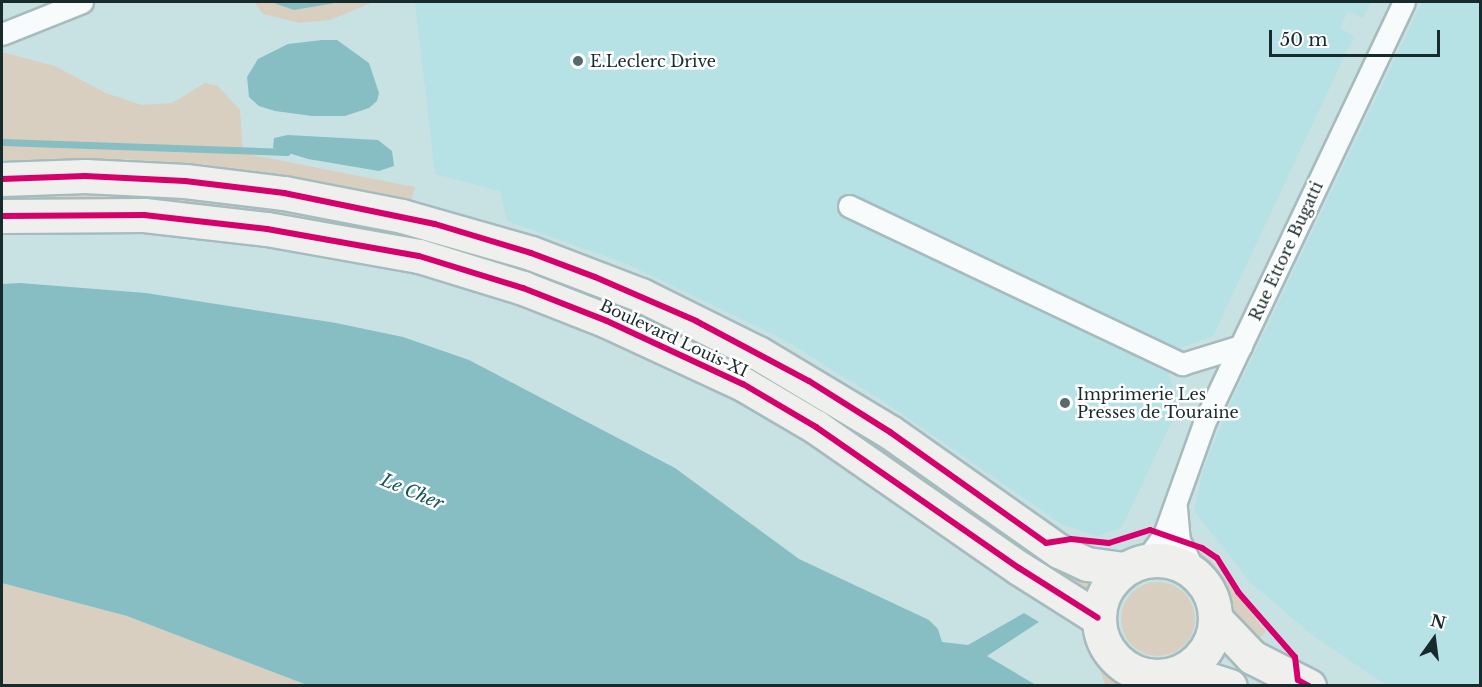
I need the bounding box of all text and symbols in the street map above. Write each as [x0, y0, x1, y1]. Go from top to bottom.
scale bar [1272, 18, 1443, 56]
text: 50 m [1280, 29, 1328, 51]
place label: E.Leclerc Drive [590, 51, 716, 71]
marker: E.Leclerc Drive [571, 54, 585, 68]
street label: Rue Ettore Bugatti [1245, 178, 1327, 324]
street label: Boulevard Louis-XI [597, 295, 751, 381]
place label: Imprimerie Les Presses de Touraine [1077, 384, 1239, 422]
marker: Imprimerie Les Presses de Touraine [1058, 396, 1072, 410]
water label: Le Cher [378, 469, 446, 515]
north arrow [1404, 609, 1464, 669]
text: N [1429, 610, 1448, 633]

